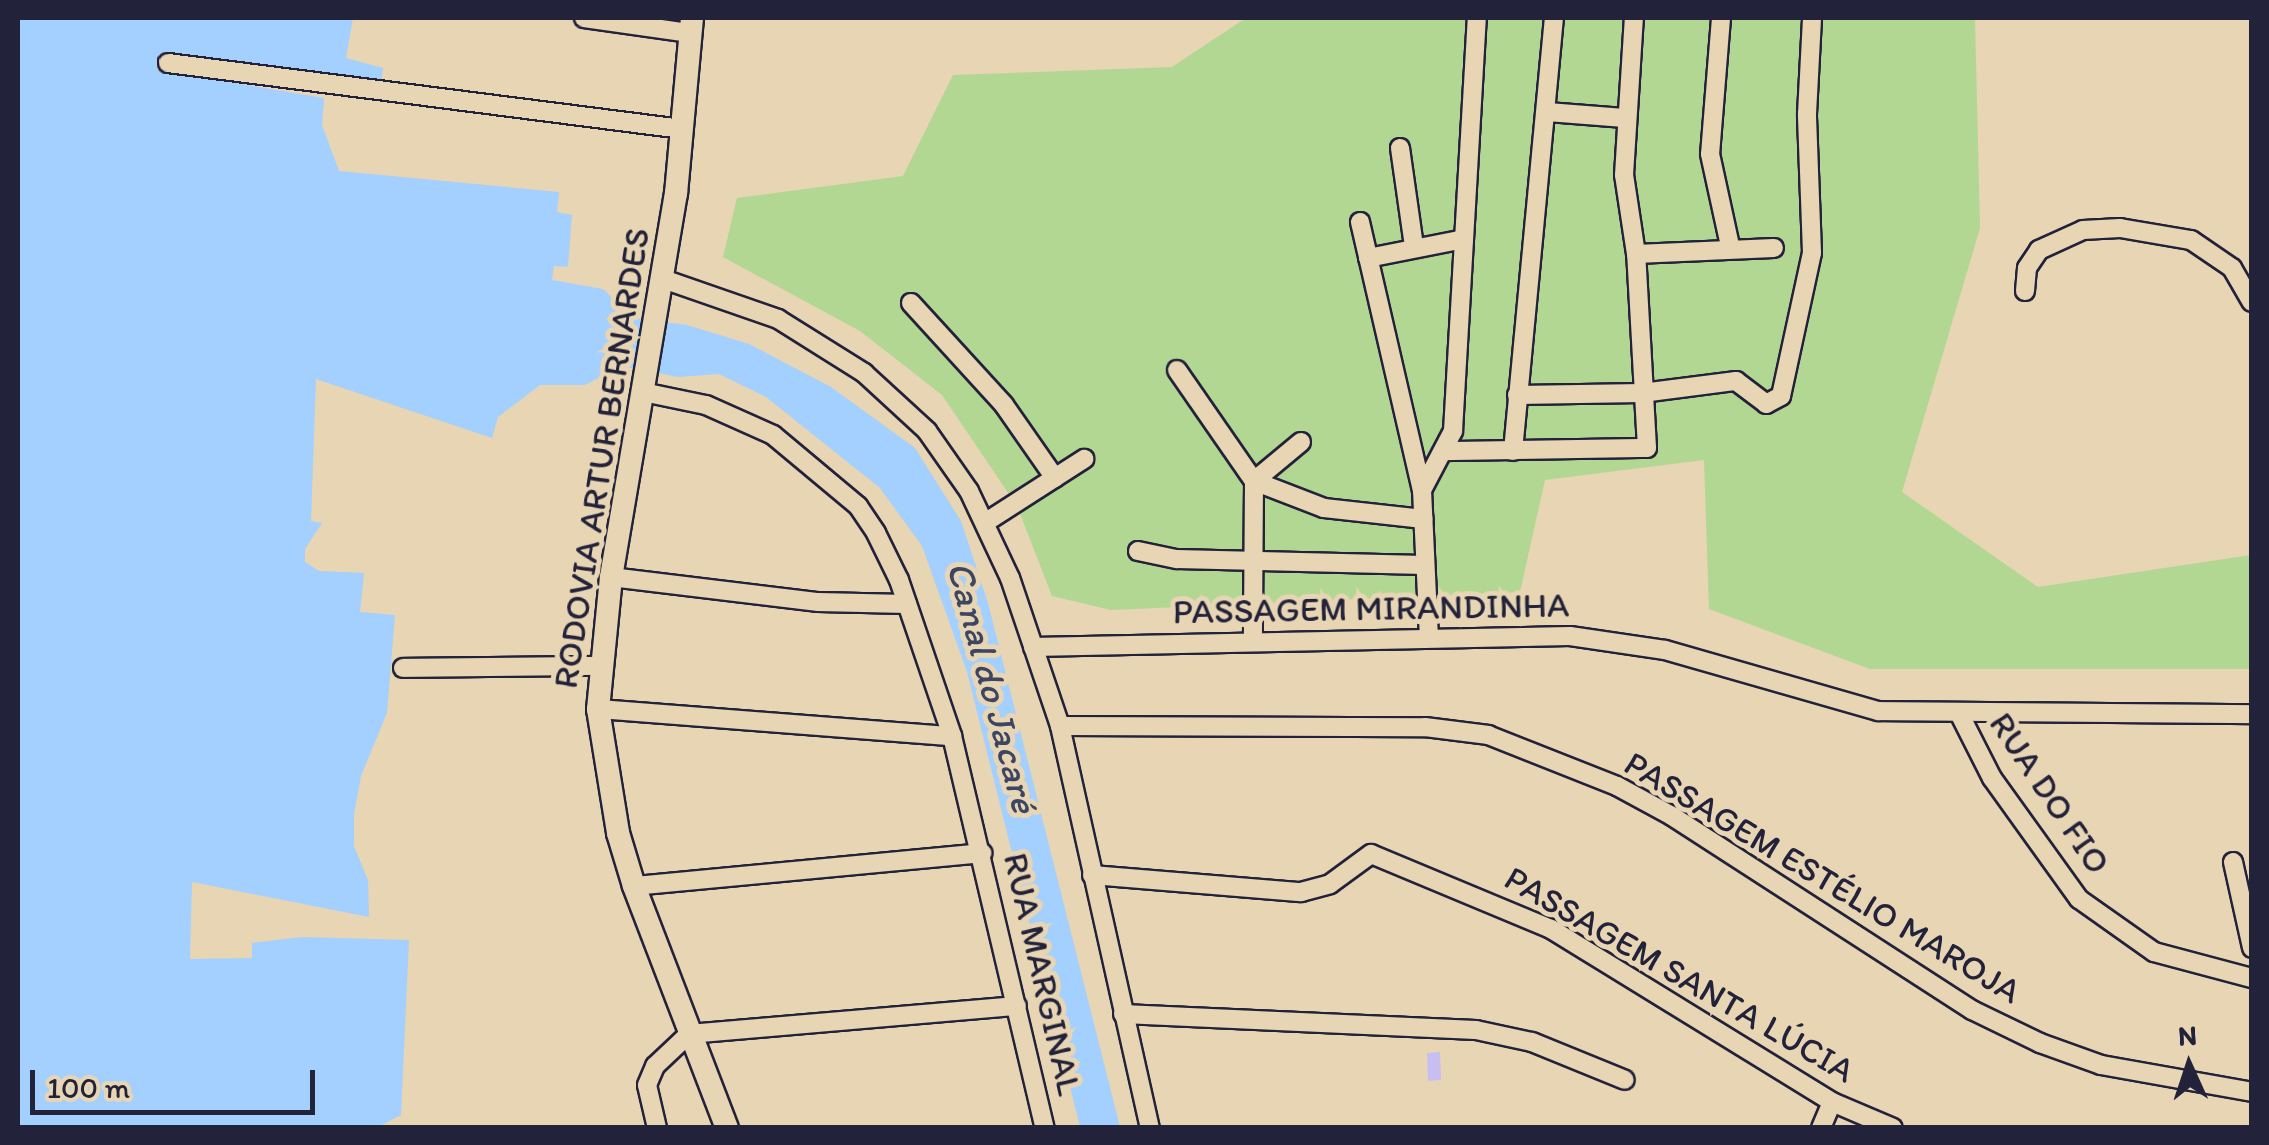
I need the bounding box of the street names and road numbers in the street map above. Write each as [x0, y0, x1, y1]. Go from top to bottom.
street label: RODOVIA ARTUR BERNARDES [544, 225, 658, 691]
street label: PASSAGEM MIRANDINHA [1172, 584, 1570, 632]
street label: RUA DO FIO [1980, 704, 2120, 882]
street label: PASSAGEM ESTÉLIO MAROJA [1616, 741, 2030, 1013]
street label: RUA MARGINAL [995, 851, 1091, 1097]
street label: PASSAGEM SANTA LÚCIA [1498, 857, 1862, 1091]

